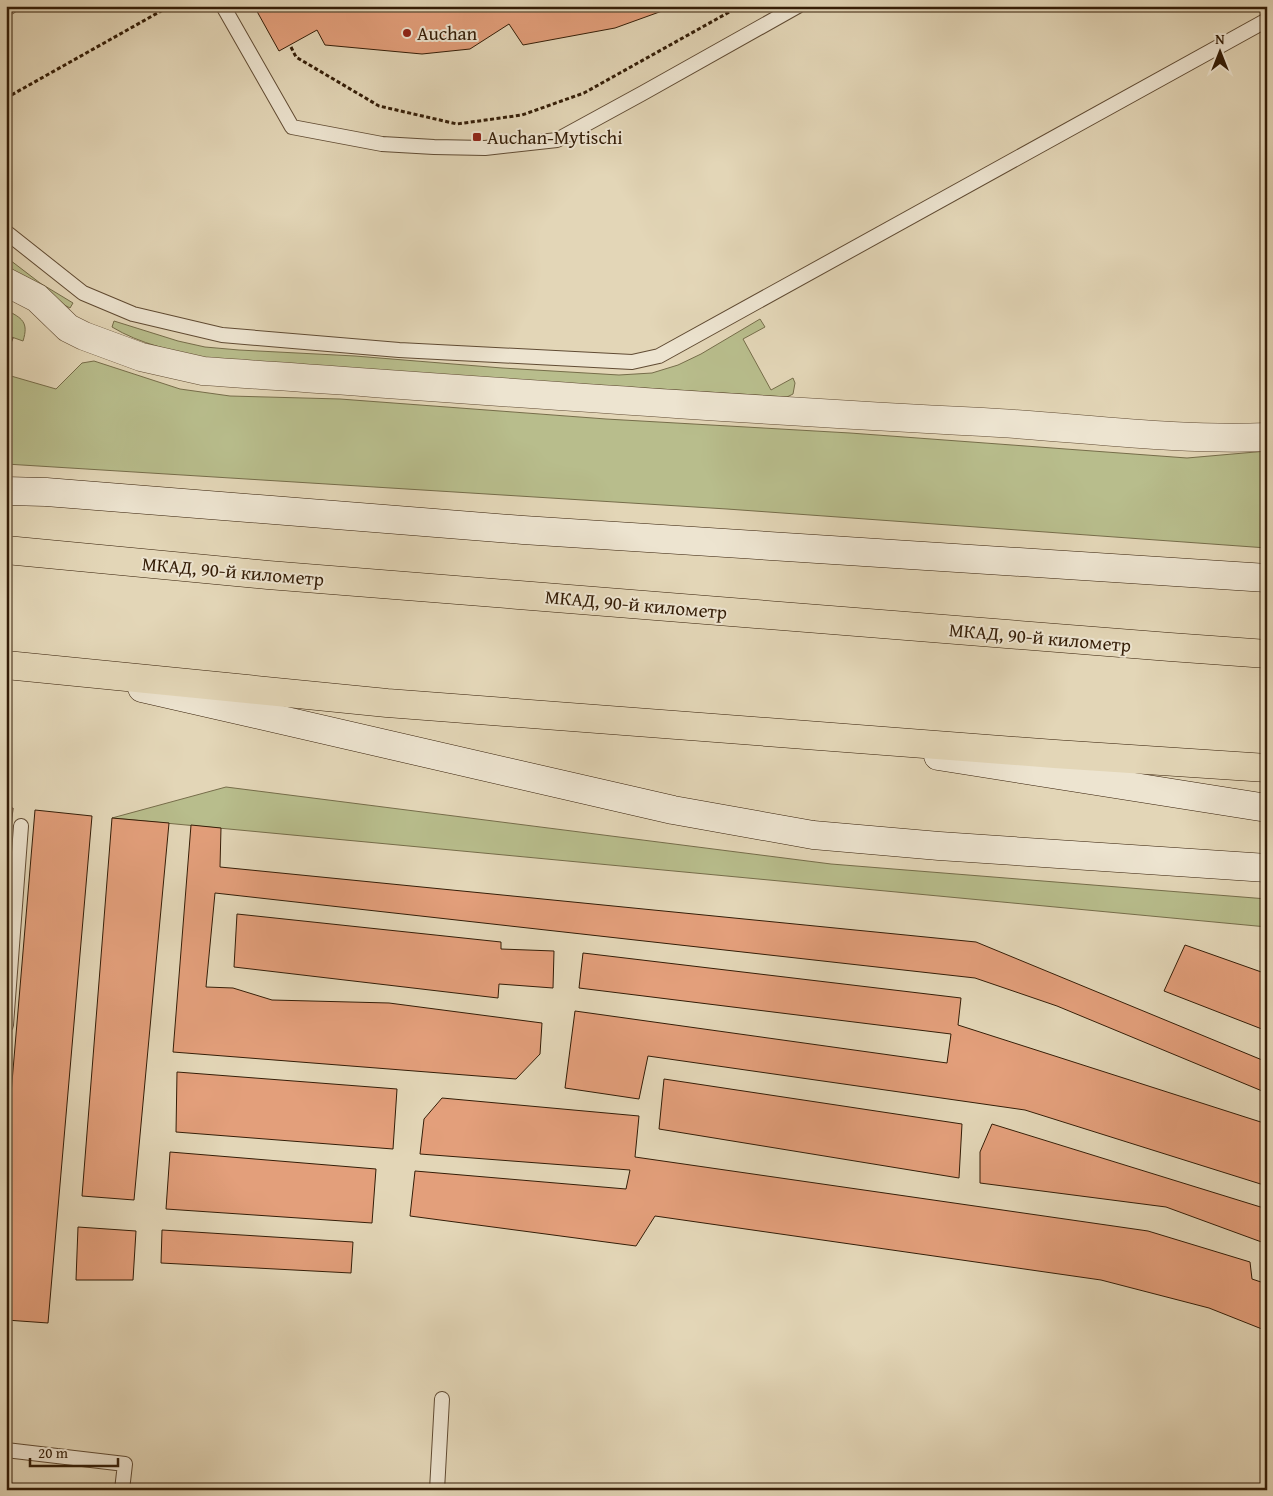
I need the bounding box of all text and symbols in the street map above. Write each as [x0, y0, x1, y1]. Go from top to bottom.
place label: Auchan [417, 19, 478, 47]
marker: Auchan [401, 27, 413, 39]
north arrow [1196, 28, 1246, 78]
text: N [1215, 29, 1225, 49]
place label: Auchan-Mytischi [487, 123, 623, 151]
marker: Auchan-Mytischi [471, 131, 483, 143]
street label: МКАД, 90-й километр [141, 549, 325, 593]
street label: МКАД, 90-й километр [544, 582, 728, 626]
street label: МКАД, 90-й километр [948, 615, 1132, 659]
scale bar [30, 1436, 118, 1468]
text: 20 m [38, 1442, 69, 1463]

